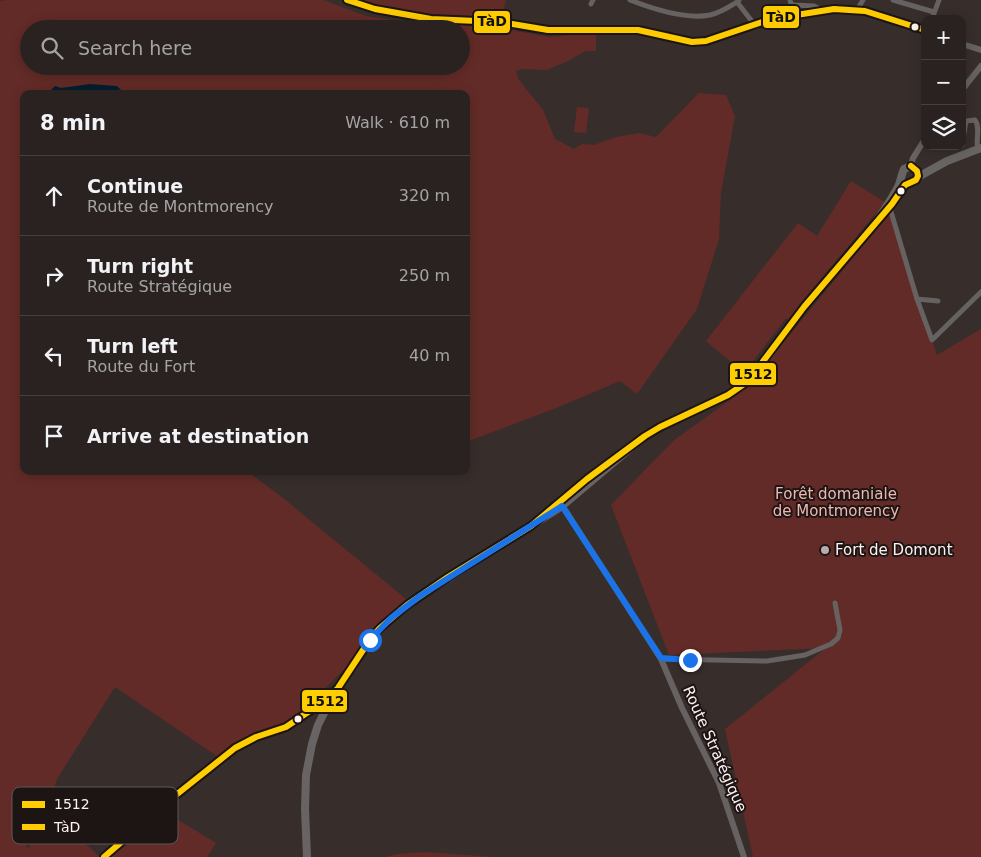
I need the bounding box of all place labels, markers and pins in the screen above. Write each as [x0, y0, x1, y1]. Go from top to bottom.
unlabelled marker [910, 22, 920, 32]
unlabelled marker [896, 186, 906, 196]
place label: Fort de Domont [835, 541, 953, 559]
marker: Fort de Domont [819, 544, 831, 556]
unlabelled marker [293, 714, 303, 724]

